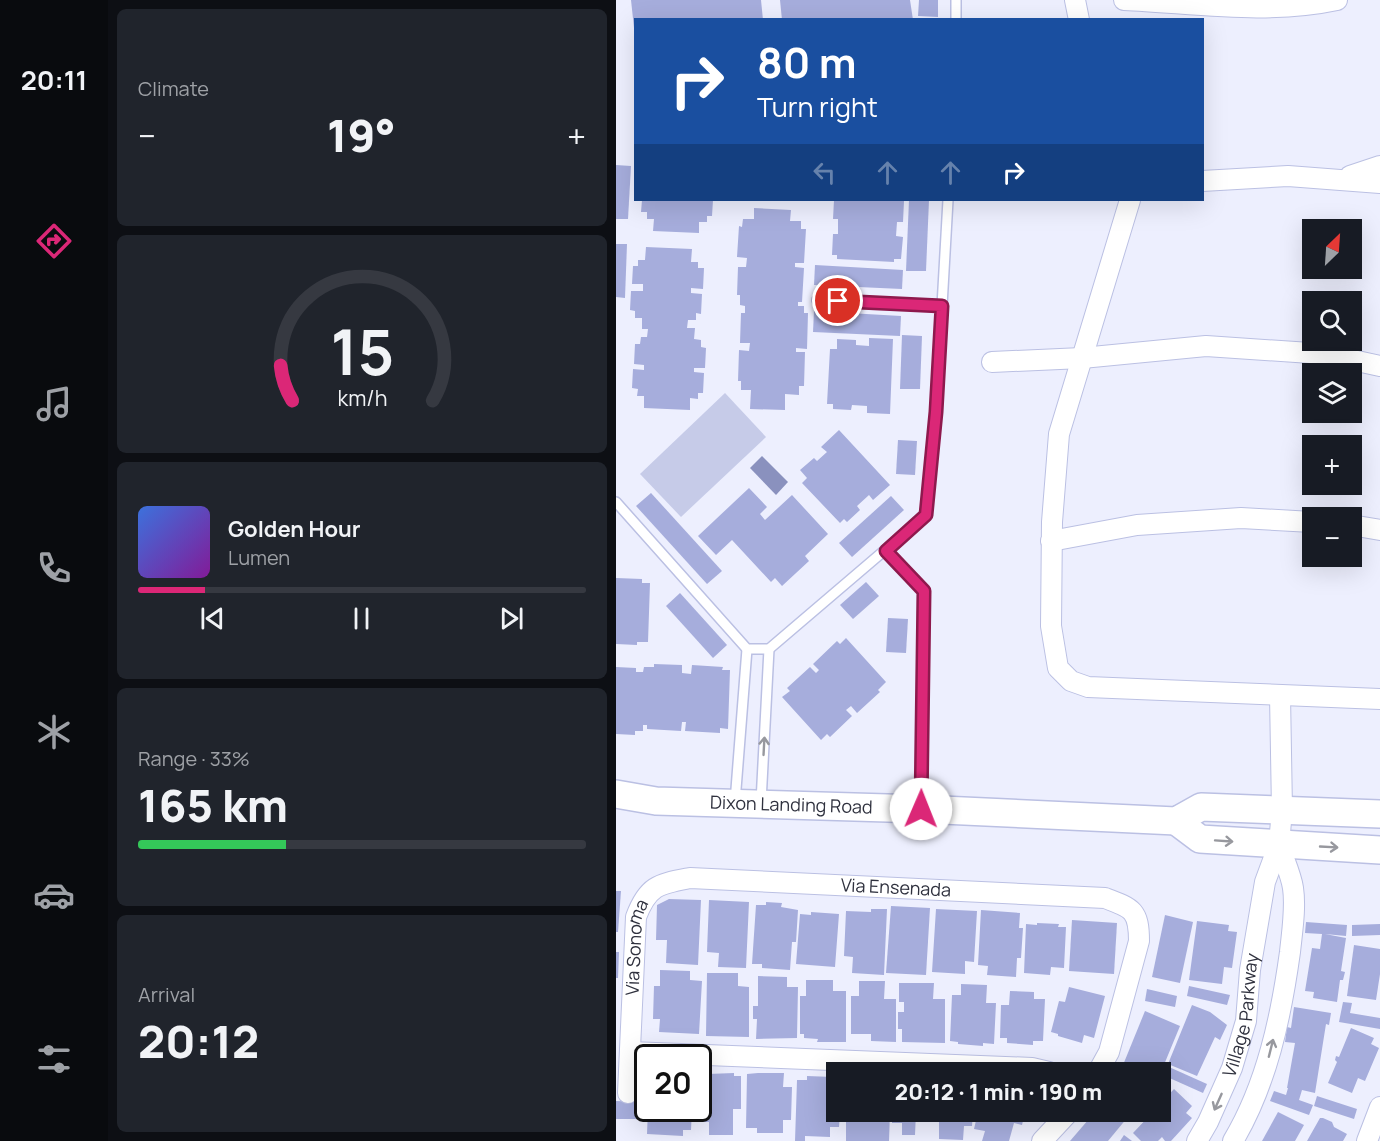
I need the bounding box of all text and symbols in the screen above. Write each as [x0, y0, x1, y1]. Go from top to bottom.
text: 80 m [757, 33, 857, 91]
icon: right [658, 42, 736, 120]
text: 20:11 [21, 61, 87, 98]
text: Climate [138, 75, 209, 102]
text: Turn right [757, 88, 878, 125]
text: 19° [327, 104, 396, 166]
text: − [138, 113, 156, 158]
text: + [567, 113, 586, 158]
icon: left [808, 156, 841, 189]
icon: ahead [871, 156, 904, 189]
icon: ahead [934, 156, 967, 189]
icon: right [997, 156, 1030, 189]
north arrow [1302, 219, 1362, 279]
map controls [1302, 219, 1362, 567]
icon: directions [33, 220, 75, 262]
pin [812, 275, 863, 326]
icon: arrive [821, 284, 854, 317]
button: search [1302, 291, 1362, 351]
text: 15 [330, 308, 394, 394]
button: layers [1302, 363, 1362, 423]
icon: music [33, 383, 75, 425]
text: km/h [337, 384, 387, 413]
button: + [1302, 435, 1362, 495]
button: − [1302, 507, 1362, 567]
text: Golden Hour [228, 514, 361, 544]
text: Lumen [228, 544, 290, 571]
icon: phone [33, 547, 75, 589]
icon: previous [196, 602, 229, 635]
icon: pause [345, 602, 378, 635]
icon: next [495, 602, 528, 635]
icon: climate [33, 711, 75, 753]
one-way arrow [759, 736, 770, 756]
text: Range · 33% [138, 745, 250, 772]
text: 165 km [138, 774, 288, 836]
position arrow [889, 777, 953, 841]
street label: Dixon Landing Road [710, 790, 873, 819]
one-way arrow [1214, 835, 1234, 846]
one-way arrow [1319, 842, 1339, 853]
street label: Via Ensenada [840, 872, 952, 902]
icon: car [33, 874, 75, 916]
street label: Via Sonoma [619, 894, 653, 996]
street label: Village Parkway [1216, 951, 1264, 1081]
text: Arrival [138, 981, 195, 1008]
text: 20:12 [138, 1010, 259, 1072]
icon: filters [33, 1038, 75, 1080]
one-way arrow [1266, 1039, 1278, 1058]
speed limit sign: 20 [634, 1044, 712, 1122]
text: 20:12 · 1 min · 190 m [895, 1077, 1102, 1107]
one-way arrow [1211, 1092, 1223, 1110]

